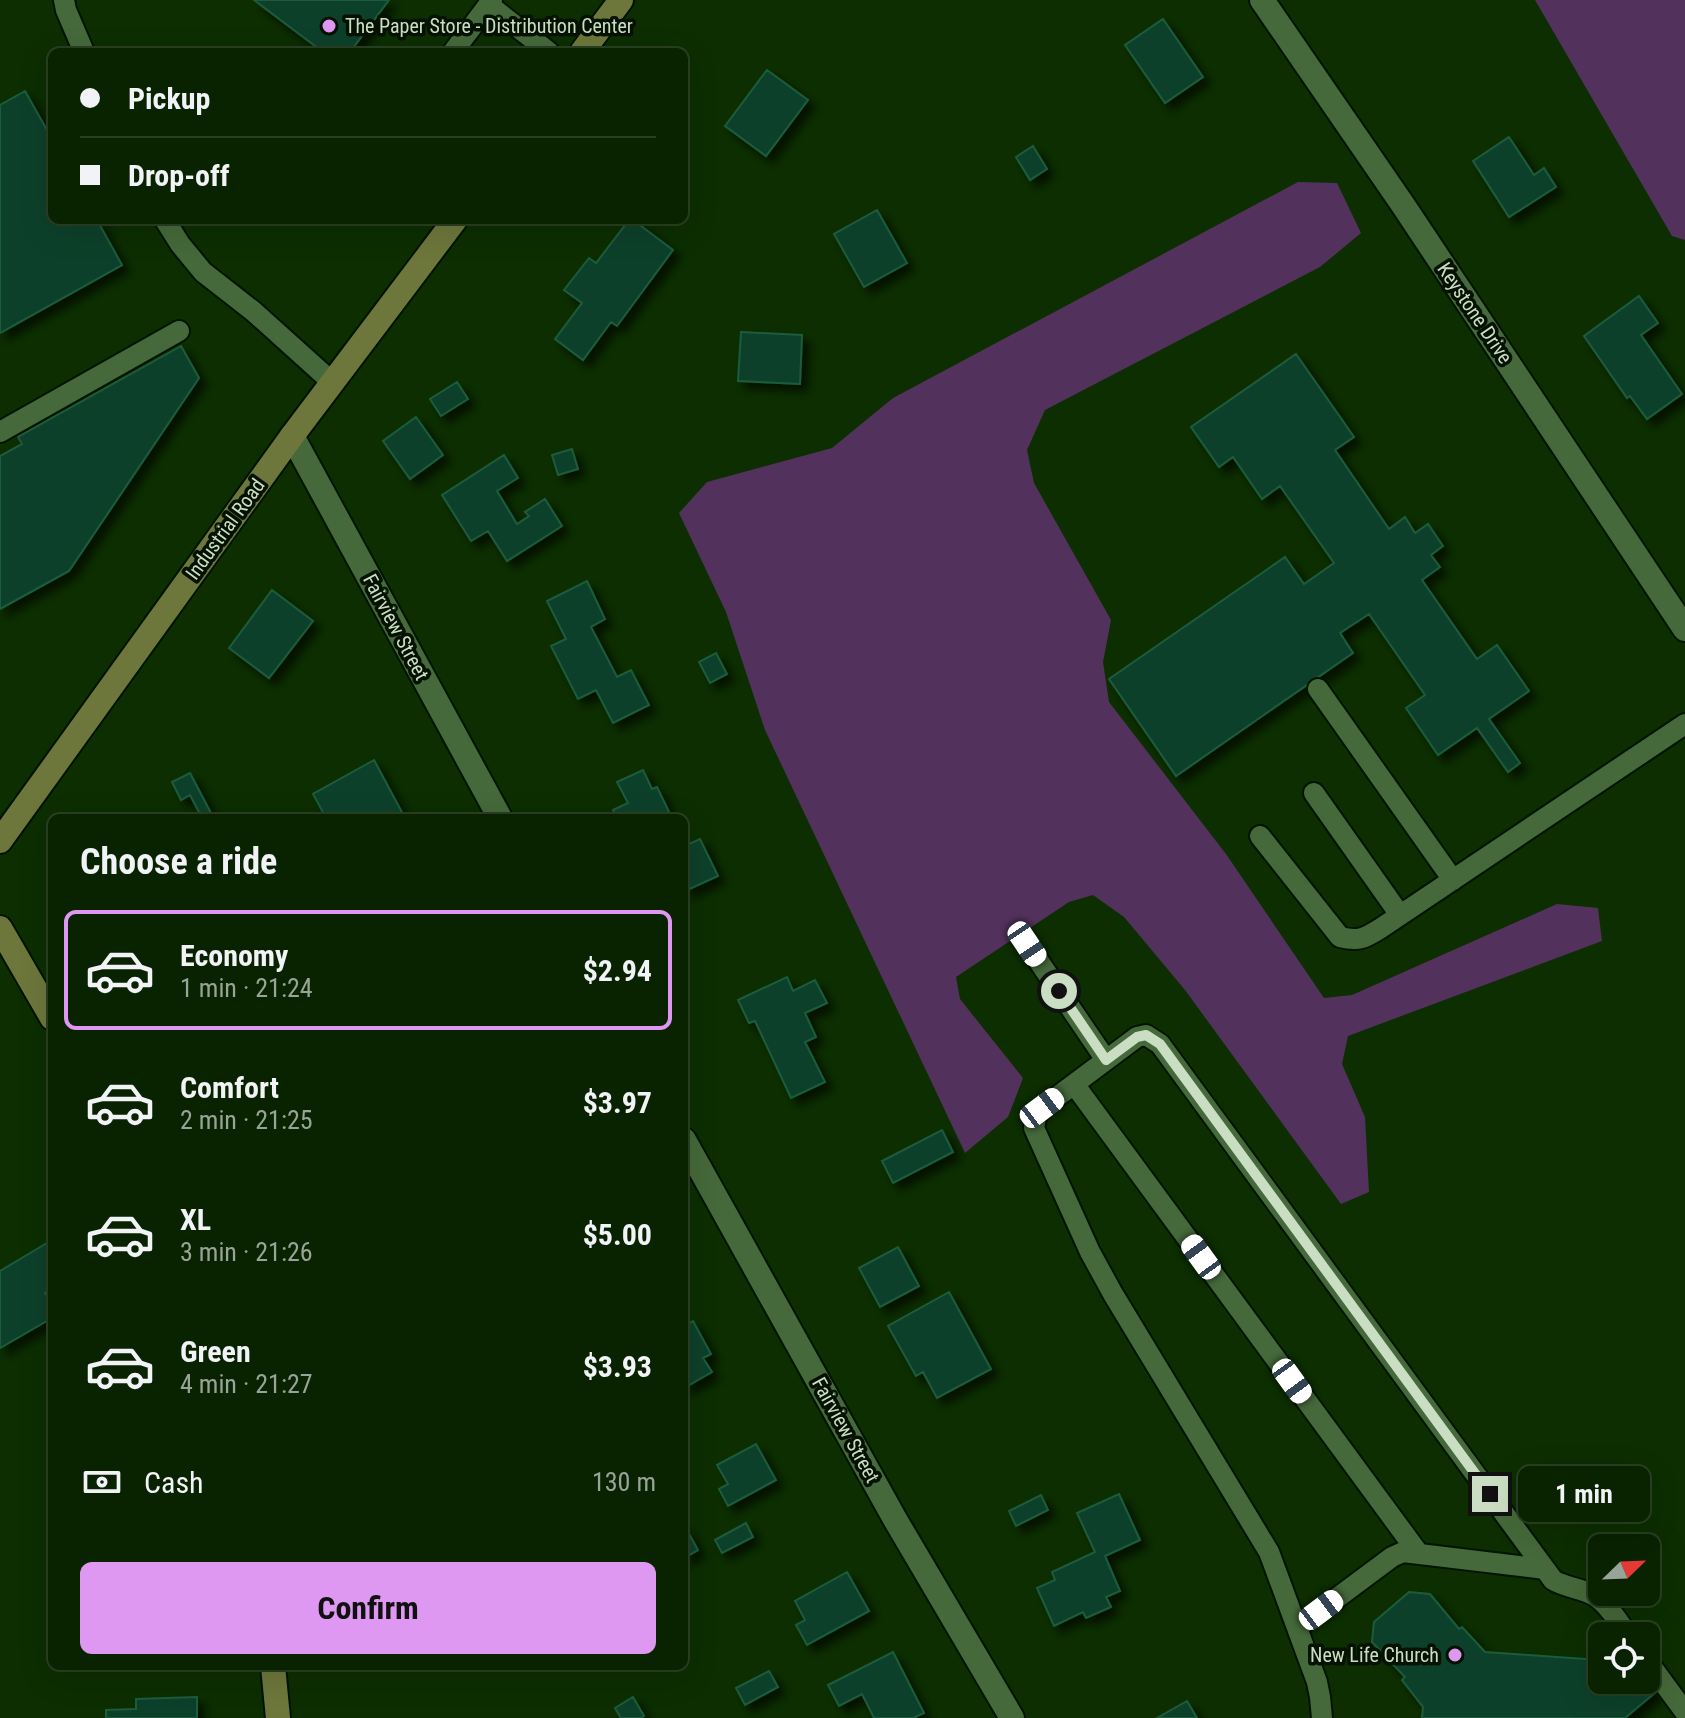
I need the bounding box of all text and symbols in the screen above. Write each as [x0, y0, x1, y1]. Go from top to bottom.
place label: The Paper Store - Distribution Center [345, 14, 633, 38]
marker: The Paper Store - Distribution Center [320, 17, 338, 35]
text: Pickup [128, 81, 210, 116]
text: Drop-off [128, 158, 230, 193]
street label: Keystone Drive [1432, 258, 1518, 368]
street label: Industrial Road [180, 474, 270, 584]
street label: Fairview Street [358, 570, 434, 684]
text: Choose a ride [80, 841, 277, 883]
car [1004, 917, 1050, 971]
icon: car [84, 934, 156, 1006]
text: Economy [180, 938, 288, 973]
text: $2.94 [583, 953, 652, 988]
text: 1 min · 21:24 [180, 973, 313, 1003]
route start [1041, 973, 1077, 1009]
icon: car [84, 1066, 156, 1138]
text: Comfort [180, 1070, 279, 1105]
car [1016, 1084, 1068, 1132]
text: $3.97 [583, 1085, 652, 1120]
text: 2 min · 21:25 [180, 1105, 313, 1135]
icon: car [84, 1198, 156, 1270]
text: XL [180, 1202, 211, 1237]
text: $5.00 [583, 1217, 652, 1252]
car [1177, 1231, 1225, 1283]
text: 3 min · 21:26 [180, 1237, 313, 1267]
icon: car [84, 1330, 156, 1402]
text: Green [180, 1334, 251, 1369]
text: $3.93 [583, 1349, 652, 1384]
car [1268, 1355, 1316, 1407]
text: 4 min · 21:27 [180, 1369, 313, 1399]
street label: Fairview Street [807, 1373, 885, 1487]
icon: cash [80, 1460, 124, 1504]
text: Cash [144, 1465, 204, 1500]
callout: 1 min [1518, 1466, 1650, 1522]
text: 130 m [592, 1467, 656, 1497]
route end [1472, 1476, 1508, 1512]
text: 1 min [1555, 1479, 1613, 1509]
north arrow [1588, 1534, 1660, 1606]
map controls [1588, 1534, 1660, 1694]
button: Confirm [80, 1562, 656, 1654]
car [1295, 1586, 1347, 1634]
button: locate [1588, 1622, 1660, 1694]
place label: New Life Church [1310, 1643, 1439, 1667]
marker: New Life Church [1446, 1646, 1464, 1664]

